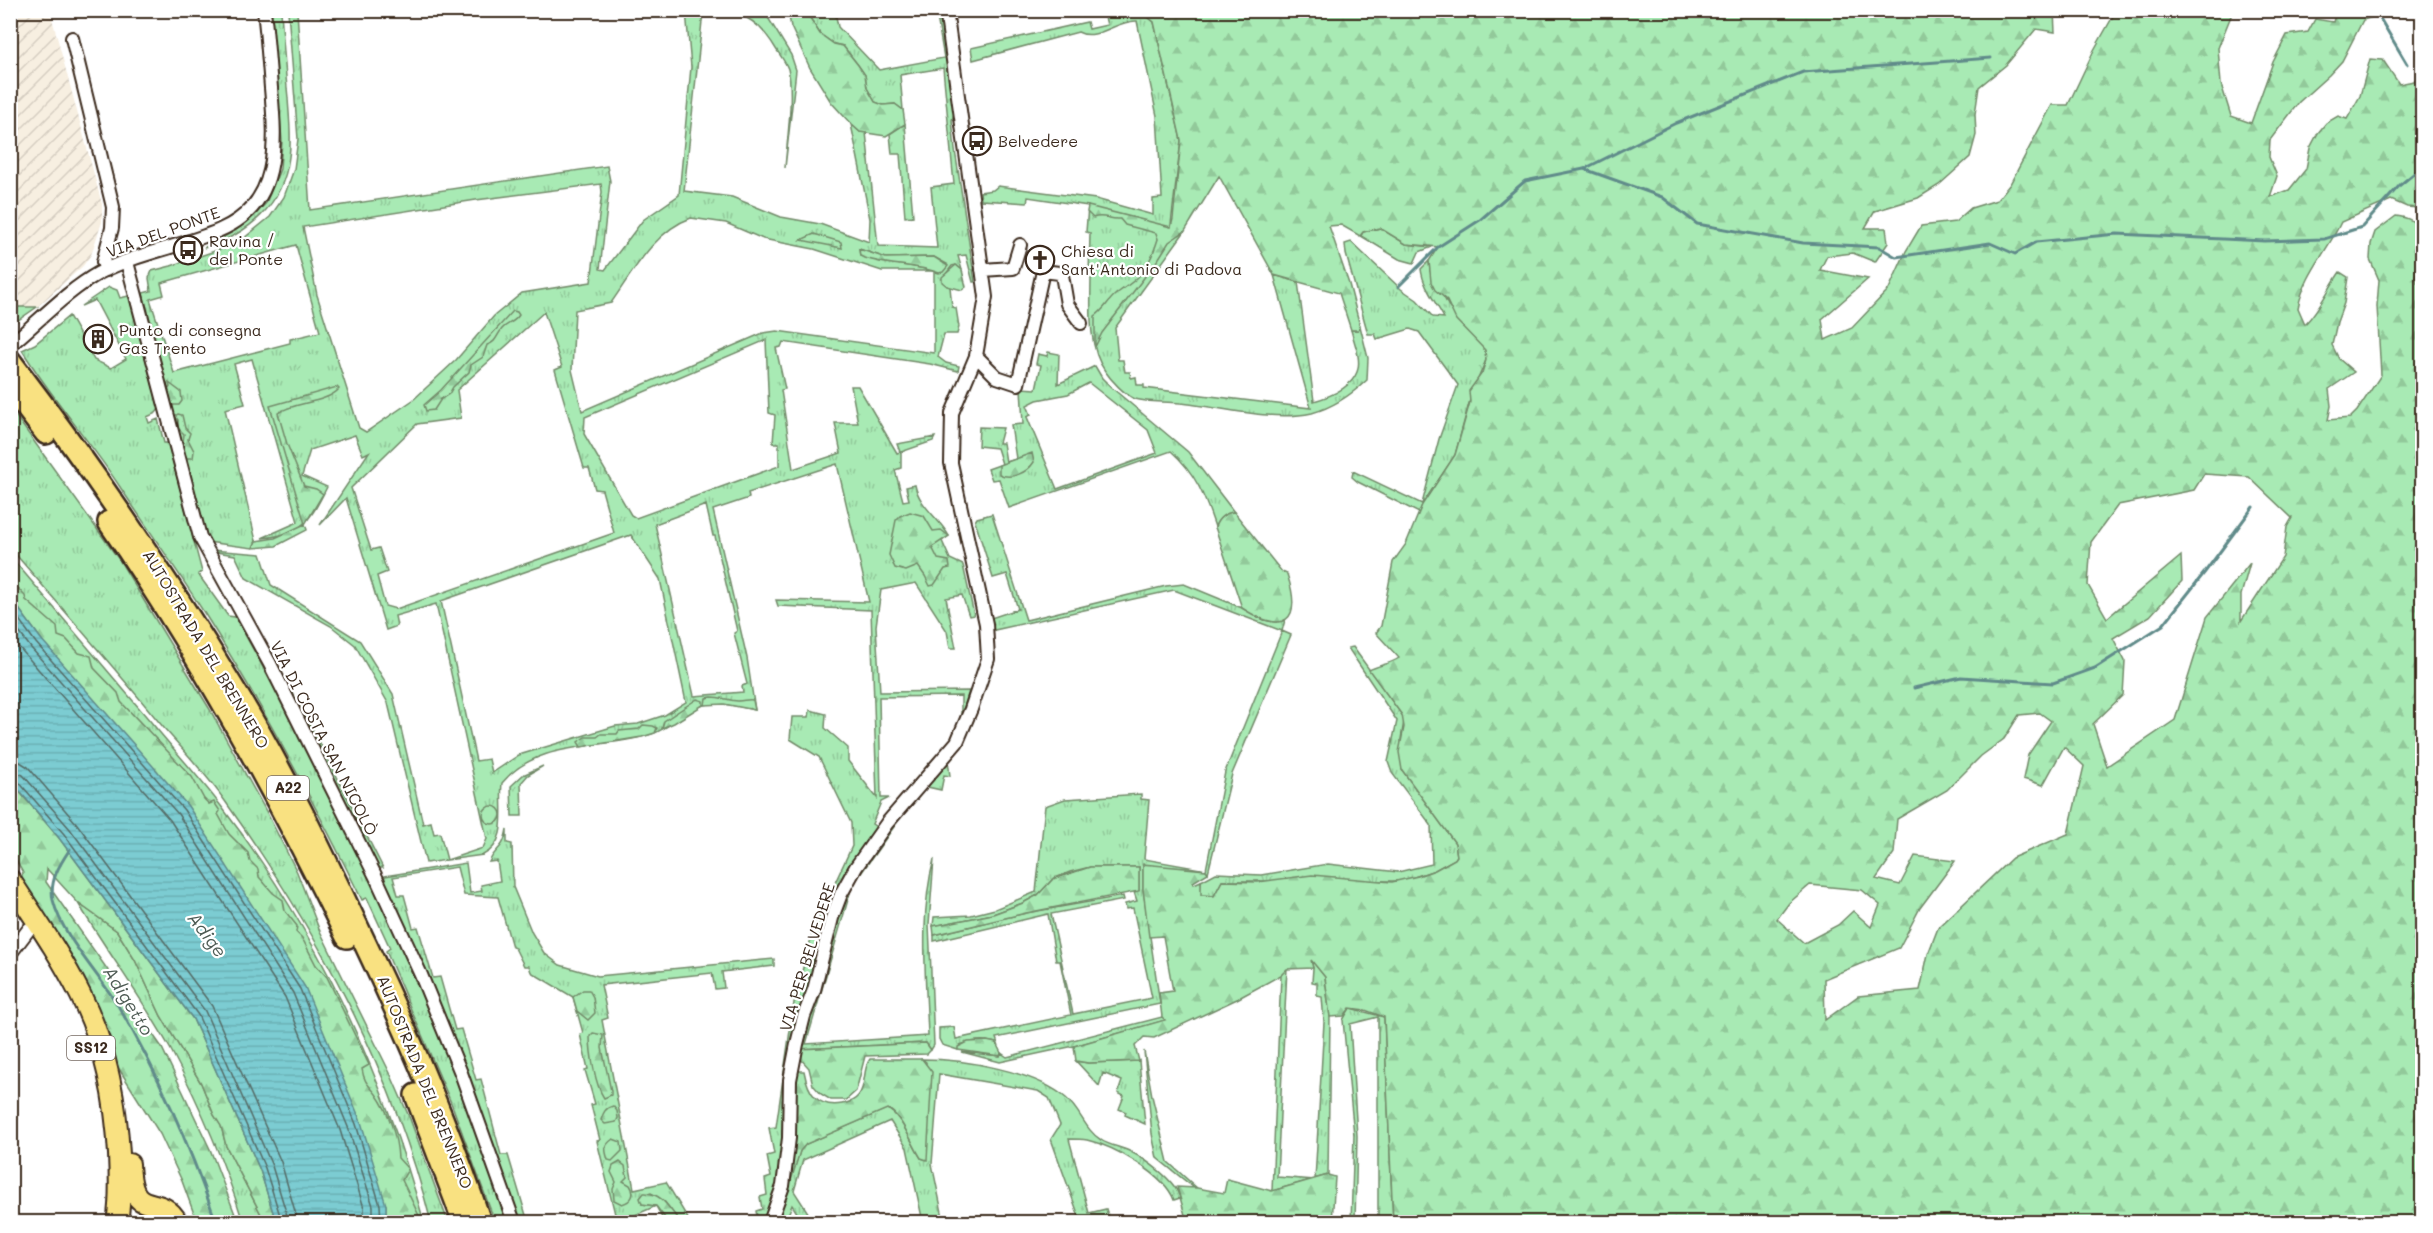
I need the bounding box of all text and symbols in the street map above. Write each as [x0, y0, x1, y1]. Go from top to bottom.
bus stop icon: Belvedere [961, 125, 993, 157]
place label: Belvedere [998, 130, 1078, 151]
street label: VIA DEL PONTE [103, 201, 223, 262]
place label: Ravina / del Ponte [209, 230, 283, 269]
bus stop icon: Ravina / del Ponte [172, 234, 204, 266]
place label: Chiesa di Sant'Antonio di Padova [1061, 240, 1242, 279]
church icon: Chiesa di Sant'Antonio di Padova [1024, 244, 1056, 276]
place label: Punto di consegna Gas Trento [119, 319, 262, 358]
building icon: Punto di consegna Gas Trento [82, 323, 114, 355]
street label: AUTOSTRADA DEL BRENNERO [139, 545, 274, 752]
street label: VIA DI COSTA SAN NICOLÒ [266, 637, 383, 839]
road number: A22 [267, 776, 309, 800]
street label: VIA PER BELVEDERE [774, 880, 839, 1034]
water label: Adige [183, 907, 233, 962]
water label: Adigetto [98, 961, 160, 1040]
street label: AUTOSTRADA DEL BRENNERO [373, 972, 478, 1192]
road number: SS12 [67, 1036, 115, 1060]

